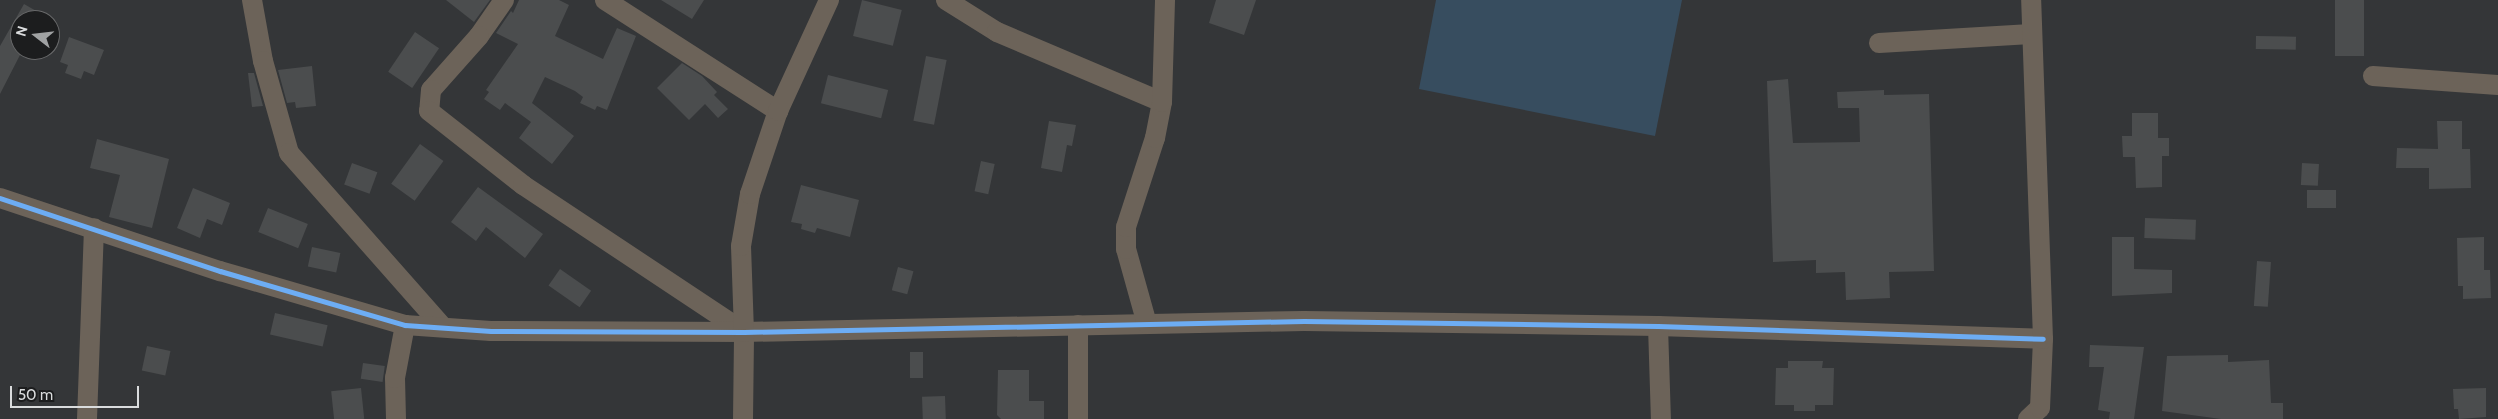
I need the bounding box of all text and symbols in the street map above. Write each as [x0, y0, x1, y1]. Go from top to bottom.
north arrow [10, 10, 60, 60]
text: N [12, 24, 32, 38]
scale bar [12, 376, 141, 408]
text: 50 m [18, 386, 53, 404]

